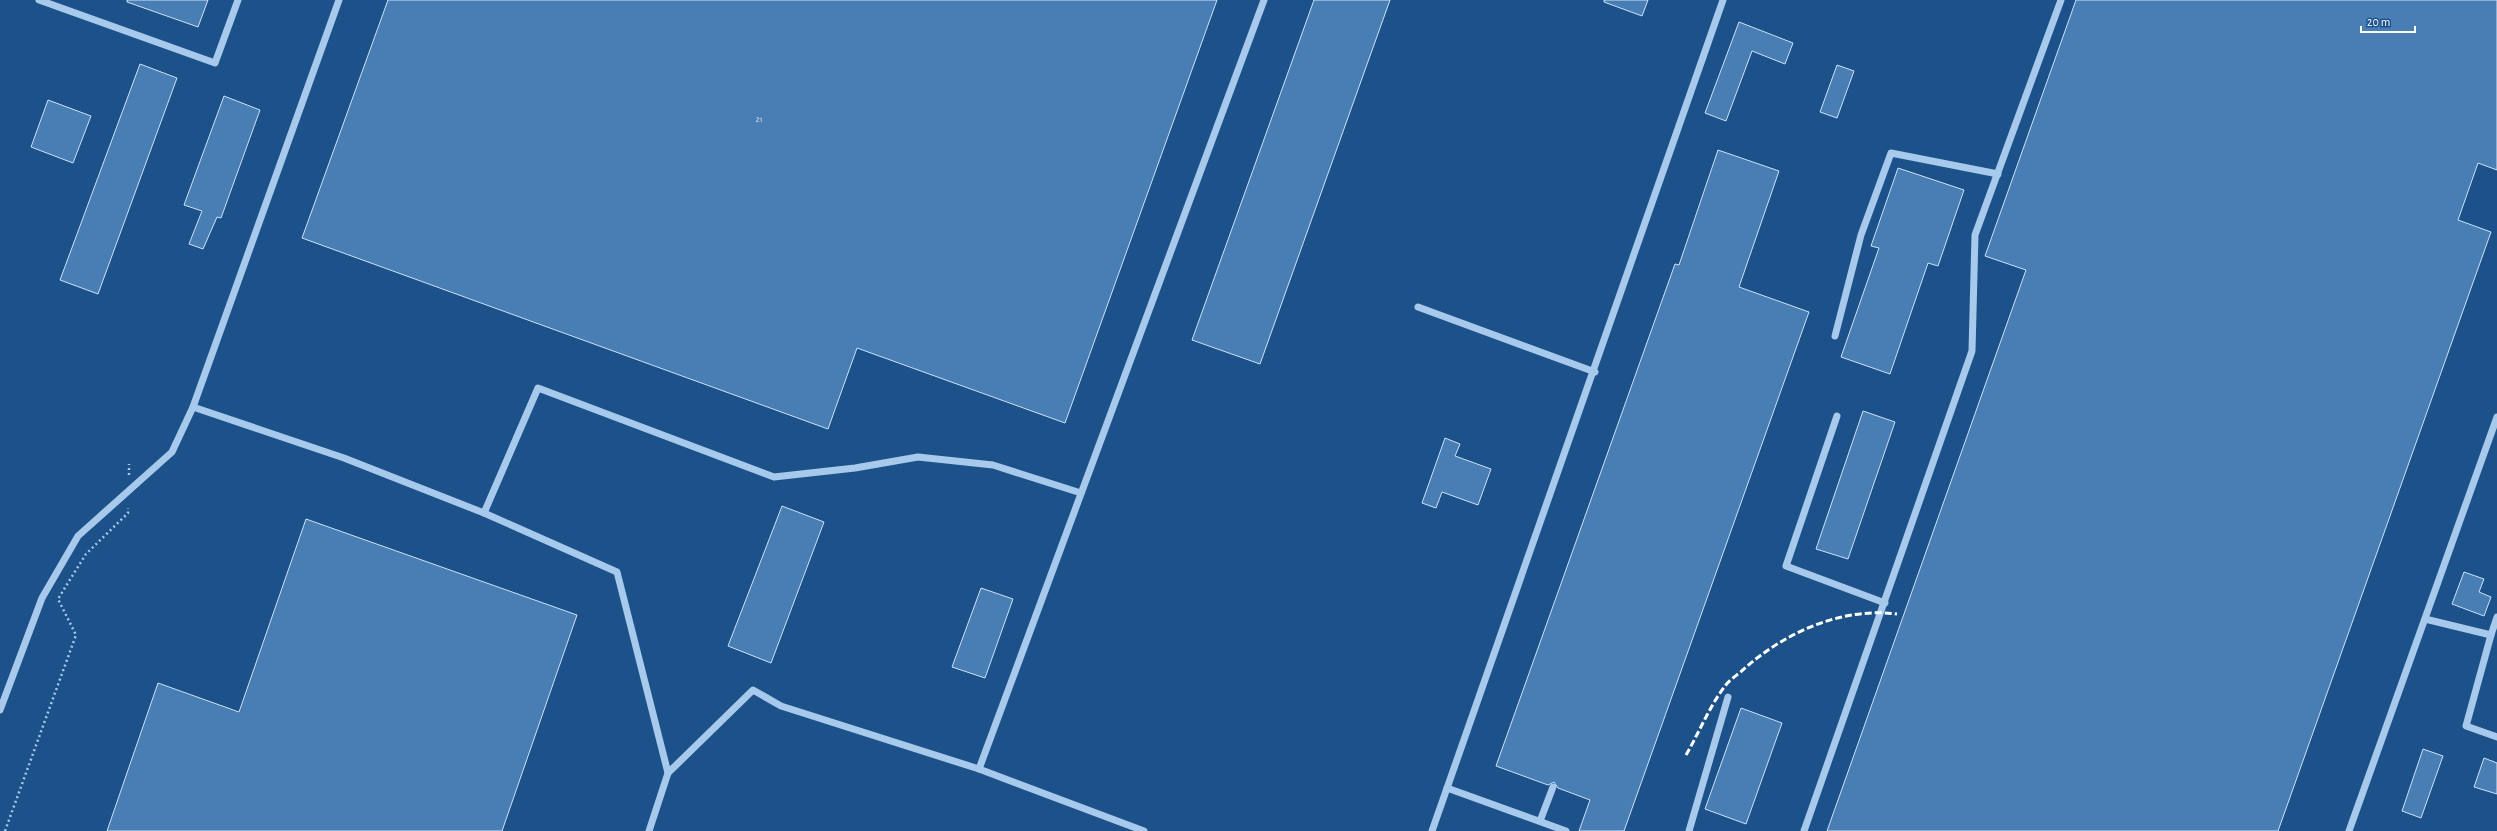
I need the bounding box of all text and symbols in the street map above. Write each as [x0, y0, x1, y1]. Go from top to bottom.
scale bar [2361, 8, 2415, 34]
text: 20 m [2367, 16, 2390, 28]
house number: 21 [755, 115, 763, 124]

